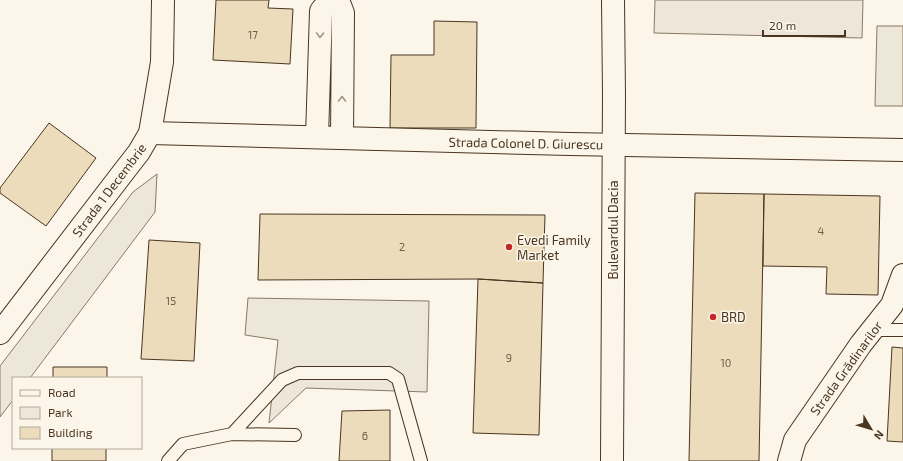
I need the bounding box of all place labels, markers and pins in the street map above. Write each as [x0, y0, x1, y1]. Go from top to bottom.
place label: Evedi Family Market [517, 232, 591, 263]
marker: Evedi Family Market [504, 242, 514, 252]
place label: BRD [721, 309, 746, 325]
marker: BRD [708, 312, 718, 322]

